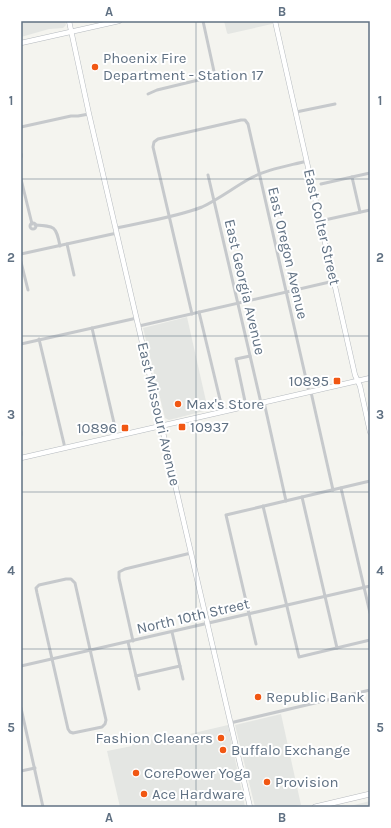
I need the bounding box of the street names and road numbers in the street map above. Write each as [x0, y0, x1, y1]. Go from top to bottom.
street label: East Colter Street [300, 167, 344, 287]
street label: East Oregon Avenue [264, 185, 312, 321]
street label: East Georgia Avenue [221, 217, 269, 357]
street label: East Missouri Avenue [134, 340, 184, 488]
street label: North 10th Street [135, 594, 252, 638]

